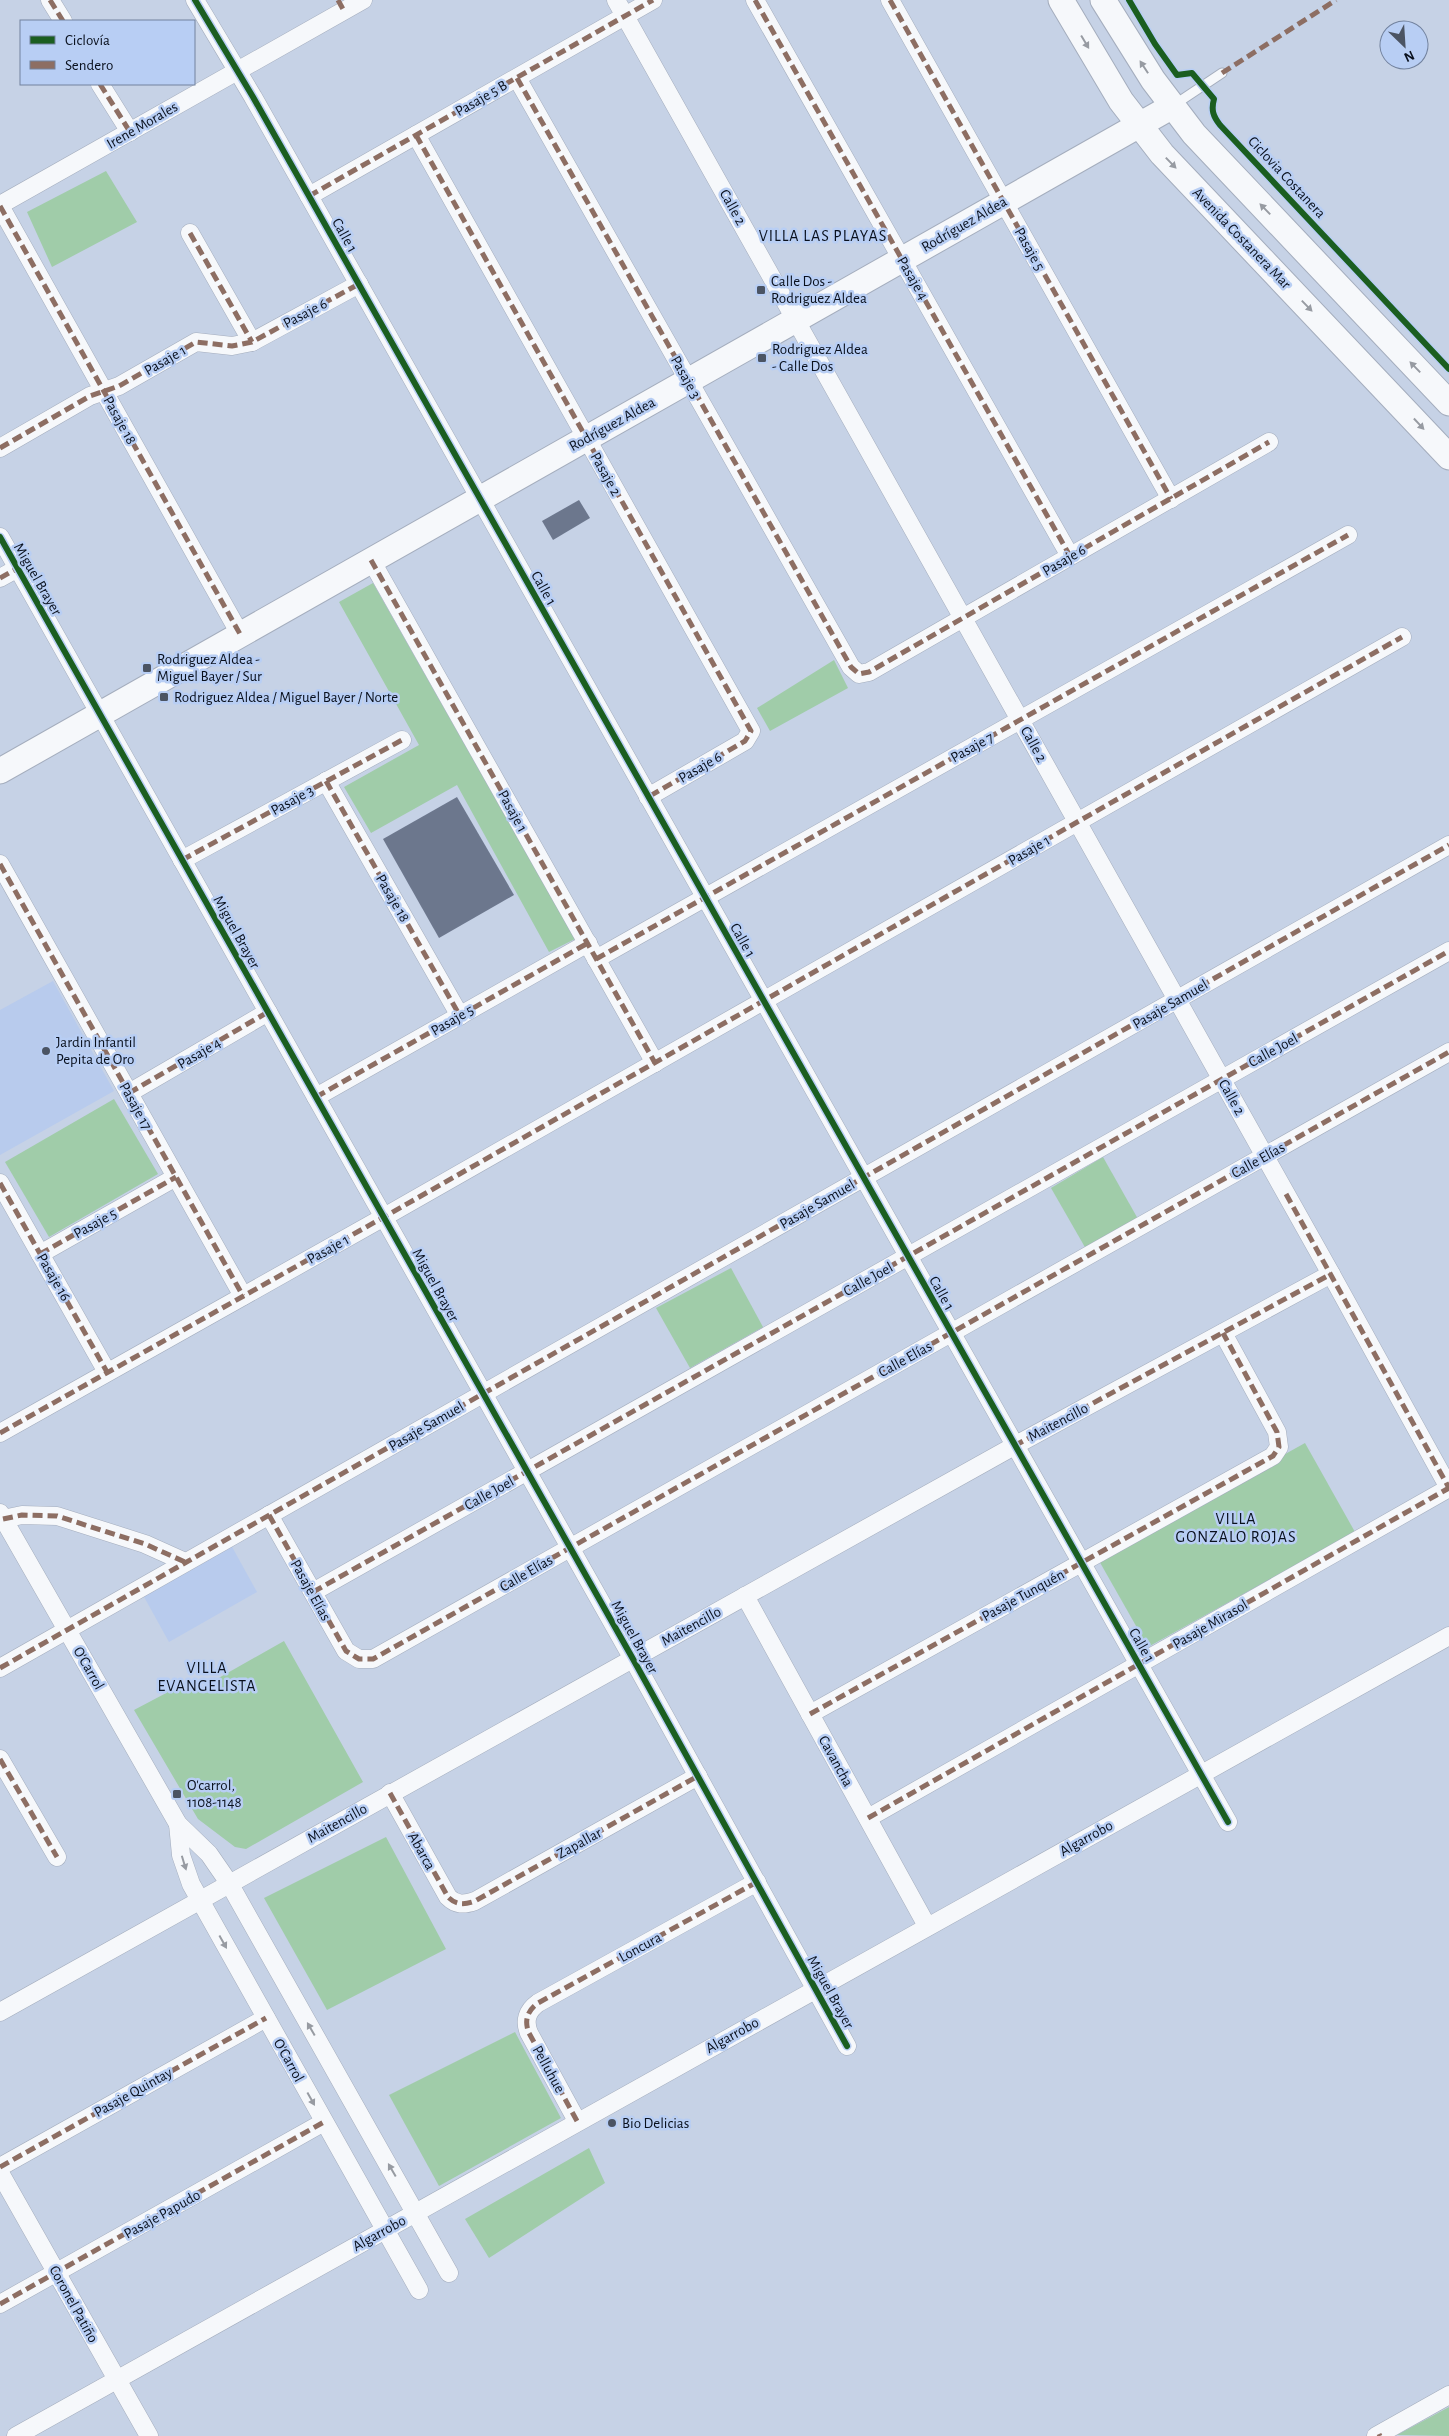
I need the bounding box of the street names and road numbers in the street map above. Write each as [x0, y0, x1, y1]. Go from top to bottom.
street label: Pasaje 5 B [453, 78, 510, 119]
street label: Irene Morales [104, 99, 180, 152]
street label: Ciclovia Costanera [1245, 134, 1328, 221]
street label: Avenida Costanera Mar [1190, 185, 1294, 292]
street label: Calle 2 [717, 187, 749, 228]
street label: Rodríguez Aldea [919, 194, 1010, 255]
street label: Calle 1 [329, 216, 360, 255]
street label: Pasaje 5 [1012, 225, 1047, 273]
street label: Pasaje 4 [894, 254, 931, 303]
street label: Pasaje 6 [281, 296, 330, 331]
street label: Pasaje 1 [142, 343, 189, 378]
street label: Pasaje 3 [668, 353, 703, 401]
street label: Pasaje 18 [100, 394, 139, 447]
street label: Rodríguez Aldea [567, 395, 658, 454]
street label: Pasaje 2 [588, 450, 624, 499]
street label: Miguel Brayer [11, 541, 64, 618]
street label: Pasaje 6 [1040, 542, 1088, 579]
street label: Calle 1 [528, 569, 559, 608]
street label: Calle 2 [1018, 724, 1050, 765]
street label: Pasaje 7 [948, 730, 996, 765]
street label: Pasaje 6 [676, 749, 724, 786]
street label: Pasaje 3 [268, 783, 316, 818]
street label: Pasaje 1 [495, 788, 530, 835]
street label: Pasaje 1 [1006, 833, 1053, 868]
street label: Pasaje 18 [373, 872, 412, 925]
street label: Miguel Brayer [210, 893, 263, 971]
street label: Calle 1 [727, 921, 758, 960]
street label: Pasaje Samuel [1130, 977, 1210, 1032]
street label: Pasaje 5 [428, 1002, 476, 1039]
street label: Calle Joel [1246, 1031, 1300, 1070]
street label: Pasaje 4 [175, 1035, 224, 1072]
street label: Calle 2 [1216, 1077, 1248, 1118]
street label: Pasaje 17 [116, 1080, 155, 1132]
street label: Calle Elías [1229, 1140, 1287, 1181]
street label: Pasaje Samuel [777, 1177, 857, 1232]
street label: Pasaje 5 [71, 1206, 119, 1241]
street label: Pasaje 1 [305, 1232, 352, 1267]
street label: Miguel Brayer [409, 1246, 462, 1324]
street label: Pasaje 16 [34, 1251, 73, 1304]
street label: Calle Joel [841, 1260, 895, 1299]
street label: Calle 1 [926, 1274, 957, 1313]
street label: Calle Elías [876, 1339, 934, 1380]
street label: Pasaje Samuel [386, 1399, 466, 1454]
street label: Maitencillo [1026, 1400, 1091, 1444]
street label: Calle Joel [462, 1474, 516, 1513]
street label: Calle Elías [497, 1552, 555, 1595]
street label: Pasaje Elías [288, 1557, 333, 1623]
street label: Pasaje Tunquén [980, 1567, 1067, 1624]
street label: Pasaje Mirasol [1170, 1597, 1250, 1652]
street label: Miguel Brayer [608, 1598, 661, 1676]
street label: Maitencillo [659, 1604, 724, 1649]
street label: Calle 1 [1126, 1626, 1157, 1665]
street label: O'Carrol [70, 1644, 107, 1692]
street label: Cavancha [816, 1733, 856, 1789]
street label: Maitencillo [305, 1801, 370, 1846]
street label: Algarrobo [1057, 1818, 1115, 1859]
street label: Zapallar [554, 1825, 604, 1862]
street label: Abarca [405, 1830, 438, 1873]
street label: Loncura [617, 1930, 664, 1965]
street label: Miguel Brayer [804, 1953, 857, 2031]
street label: Algarrobo [703, 2015, 761, 2056]
street label: O'Carrol [271, 2036, 306, 2084]
street label: Pelluhue [530, 2043, 568, 2095]
street label: Pasaje Quintay [92, 2065, 175, 2120]
street label: Pasaje Papudo [121, 2187, 203, 2242]
street label: Algarrobo [350, 2213, 408, 2254]
street label: Coronel Patiño [46, 2263, 101, 2345]

